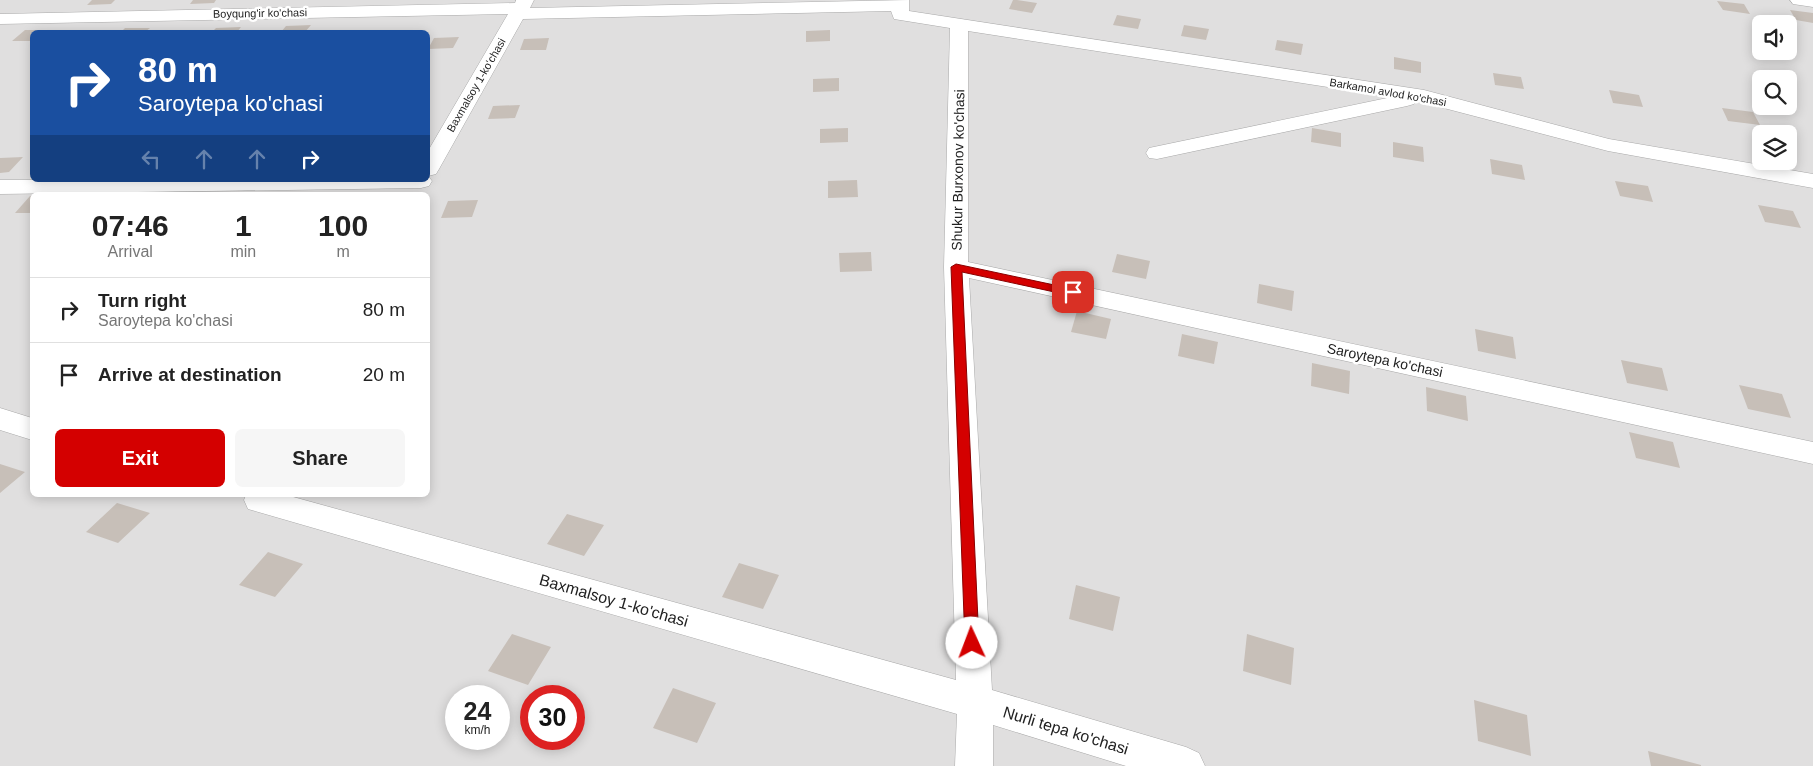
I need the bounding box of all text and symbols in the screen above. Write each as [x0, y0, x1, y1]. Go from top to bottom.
street label: Boyqung'ir ko'chasi [213, 6, 307, 20]
map controls [1752, 15, 1797, 170]
button: sound [1752, 15, 1797, 60]
street label: Baxmalsoy 1-ko'chasi [444, 36, 508, 134]
icon: right [55, 50, 120, 115]
text: 80 m [138, 50, 218, 89]
button: search [1752, 70, 1797, 115]
street label: Barkamol avlod ko'chasi [1329, 76, 1447, 108]
street label: Shukur Burxonov ko'chasi [949, 89, 967, 251]
text: Saroytepa ko'chasi [138, 91, 323, 116]
button: layers [1752, 125, 1797, 170]
icon: left [137, 145, 165, 173]
icon: ahead [190, 145, 218, 173]
icon: ahead [243, 145, 271, 173]
icon: right [296, 145, 324, 173]
text: 07:46 [92, 209, 169, 242]
text: 1 [235, 209, 252, 242]
text: 100 [318, 209, 368, 242]
text: Arrival [108, 243, 153, 260]
text: min [230, 243, 256, 260]
text: m [336, 243, 350, 260]
pin [1052, 271, 1094, 313]
icon: arrive [1059, 278, 1087, 306]
text: Turn right [98, 290, 186, 311]
icon: right [55, 296, 83, 324]
text: 80 m [363, 299, 405, 320]
text: Saroytepa ko'chasi [98, 312, 233, 329]
street label: Saroytepa ko'chasi [1326, 340, 1444, 380]
icon: arrive [55, 361, 83, 389]
text: Arrive at destination [98, 364, 282, 385]
text: 20 m [363, 364, 405, 385]
button: Exit [55, 429, 225, 487]
button: Share [235, 429, 405, 487]
street label: Baxmalsoy 1-ko'chasi [537, 571, 690, 630]
position arrow [945, 616, 997, 668]
speed limit sign: 30 [520, 685, 585, 750]
text: 24 [464, 697, 491, 725]
street label: Nurli tepa ko'chasi [1001, 703, 1131, 758]
text: km/h [464, 723, 491, 737]

